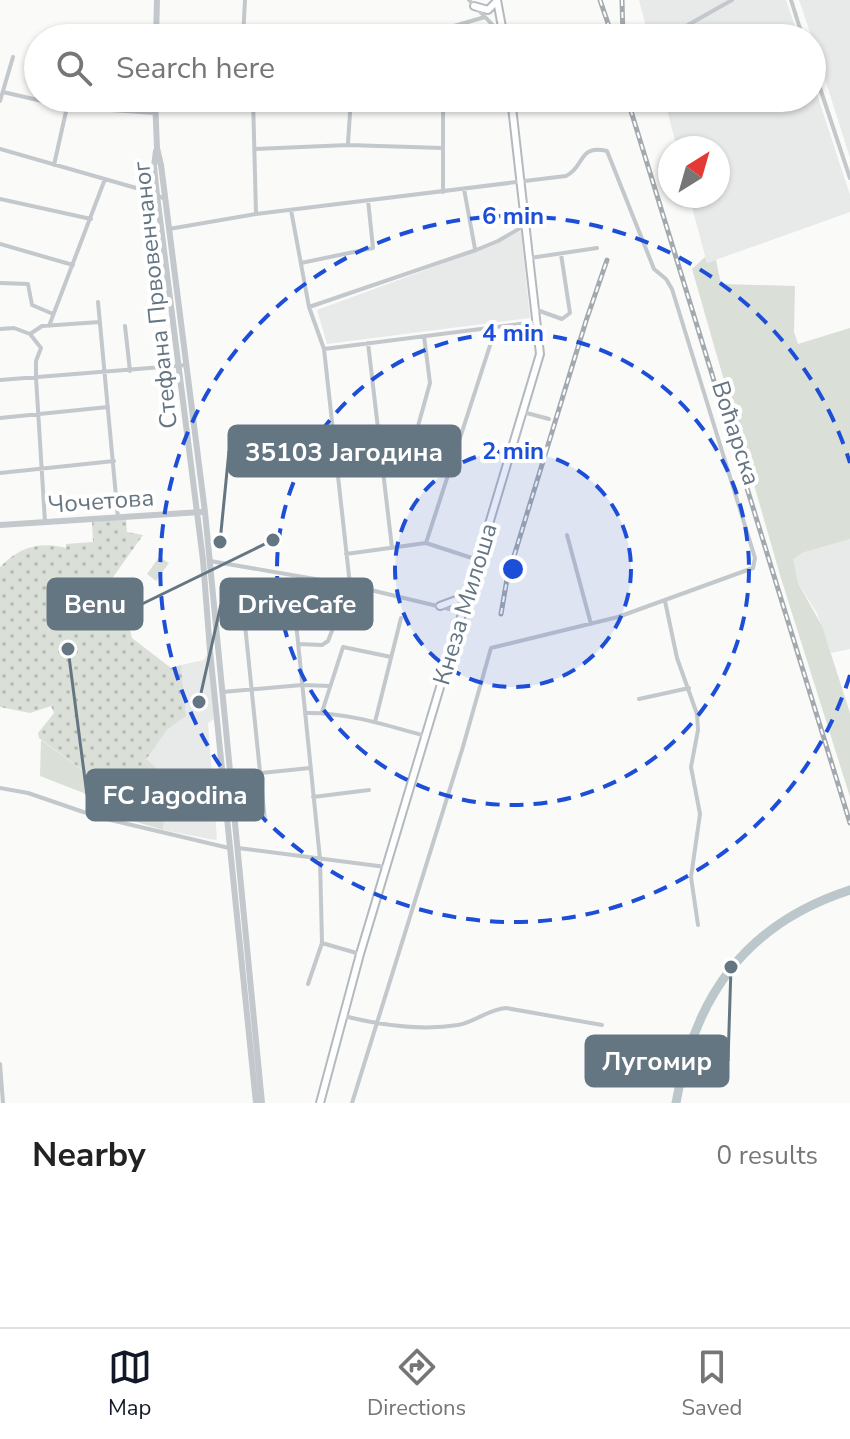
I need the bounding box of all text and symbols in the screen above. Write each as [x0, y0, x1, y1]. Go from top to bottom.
search box [24, 24, 826, 112]
icon: search [52, 46, 96, 90]
text: Search here [116, 48, 275, 89]
north arrow [658, 136, 730, 208]
street label: Стефана Првовенчаног [125, 159, 185, 430]
text: 6 min [482, 200, 544, 232]
text: 4 min [482, 317, 544, 349]
street label: Воћарска [704, 377, 768, 489]
callout: 35103 Јагодина [229, 426, 460, 476]
text: 35103 Јагодина [245, 435, 443, 470]
text: 2 min [482, 435, 544, 467]
street label: Чочетова [47, 481, 155, 521]
street label: Кнеза Милоша [425, 519, 505, 689]
centre of rings [499, 555, 527, 583]
callout: Benu [48, 579, 142, 629]
callout: DriveCafe [221, 579, 372, 629]
text: Benu [64, 587, 126, 622]
text: DriveCafe [238, 587, 356, 622]
callout: FC Jagodina [87, 770, 263, 820]
text: FC Jagodina [103, 778, 247, 813]
callout: Лугомир [586, 1036, 728, 1086]
text: Лугомир [602, 1044, 712, 1079]
text: Nearby [32, 1132, 146, 1178]
text: 0 results [717, 1138, 818, 1173]
tab: Map [108, 1345, 152, 1423]
tab: Directions [367, 1345, 466, 1423]
tab: Saved [682, 1345, 742, 1423]

